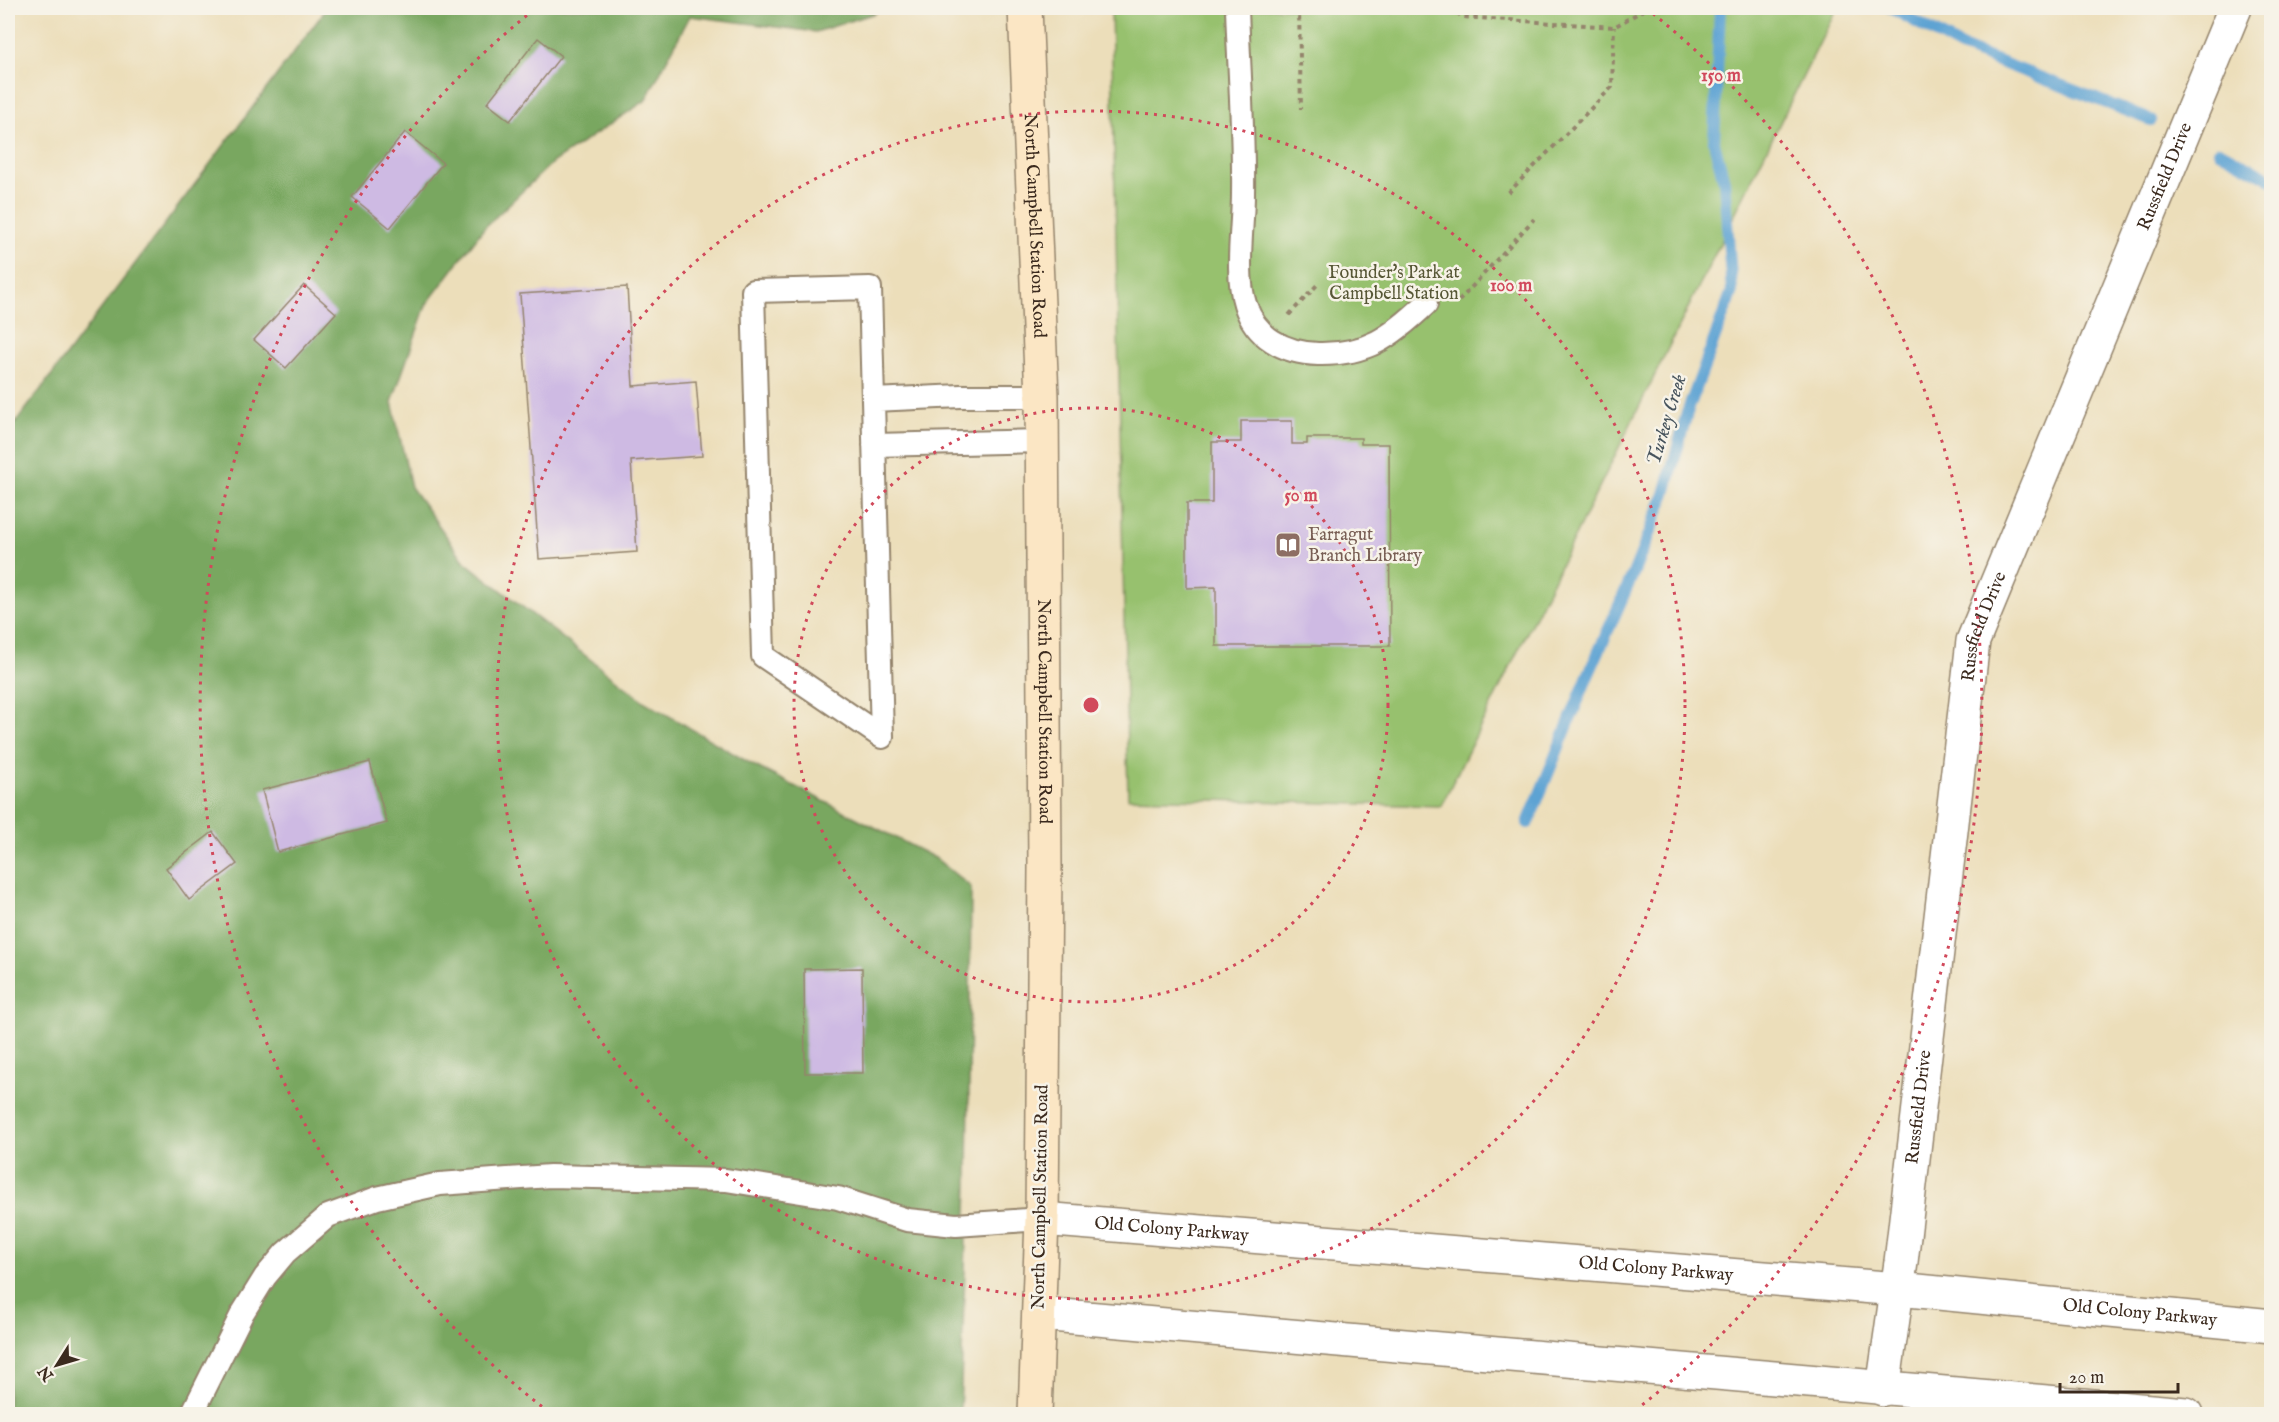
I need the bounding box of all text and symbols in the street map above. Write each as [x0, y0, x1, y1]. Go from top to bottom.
text: 150 m [1701, 65, 1741, 88]
street label: North Campbell Station Road [1018, 113, 1051, 339]
street label: Russfield Drive [2133, 119, 2198, 234]
park label: Founder's Park at Campbell Station [1328, 262, 1460, 306]
text: 100 m [1490, 275, 1532, 298]
water label: Turkey Creek [1641, 372, 1693, 468]
text: 50 m [1284, 485, 1318, 508]
place label: Farragut Branch Library [1308, 524, 1422, 568]
library icon: Farragut Branch Library [1273, 530, 1303, 560]
street label: Russfield Drive [1957, 568, 2012, 683]
street label: North Campbell Station Road [1032, 599, 1056, 825]
centre of rings [1081, 695, 1101, 715]
street label: Russfield Drive [1901, 1049, 1937, 1166]
street label: North Campbell Station Road [1028, 1084, 1054, 1310]
street label: Old Colony Parkway [1093, 1212, 1250, 1247]
street label: Old Colony Parkway [1578, 1251, 1734, 1287]
street label: Old Colony Parkway [2062, 1294, 2218, 1332]
north arrow [27, 1335, 87, 1395]
scale bar [2060, 1356, 2178, 1394]
text: N [34, 1361, 59, 1385]
text: 20 m [2069, 1367, 2104, 1390]

